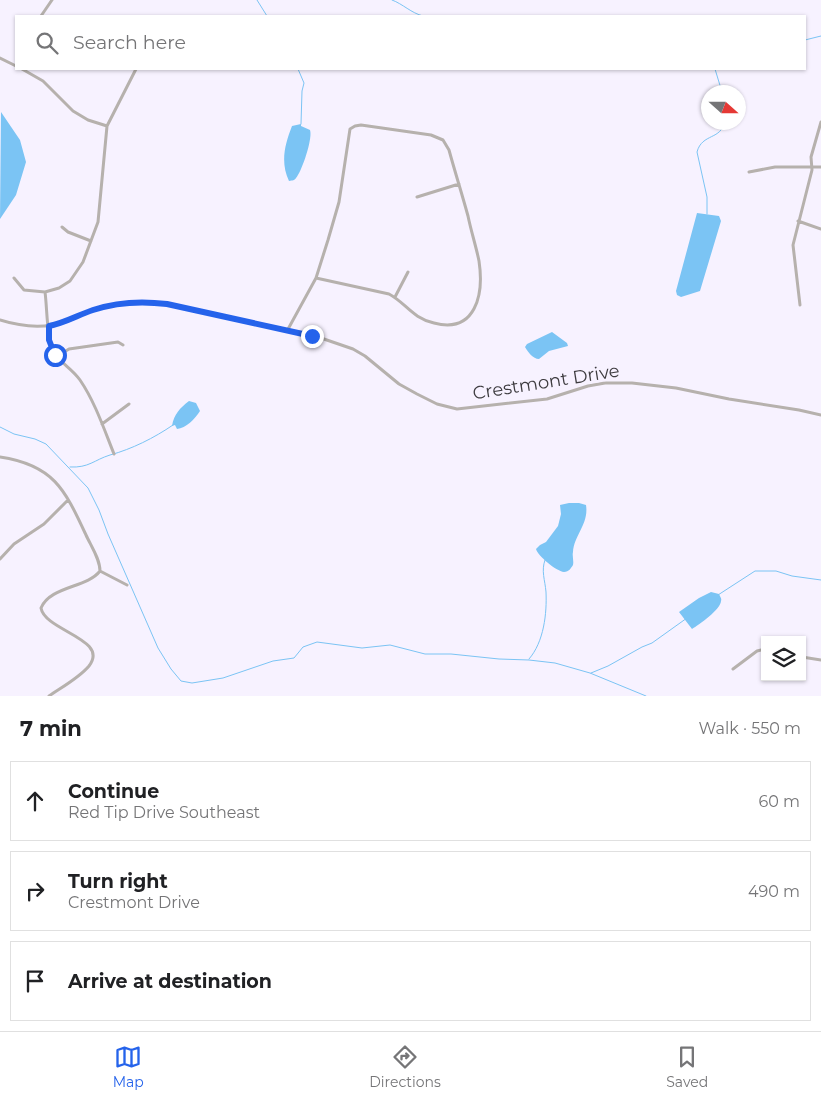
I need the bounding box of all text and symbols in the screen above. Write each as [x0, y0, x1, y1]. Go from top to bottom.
search box [15, 15, 806, 70]
icon: search [33, 29, 61, 57]
text: Search here [73, 31, 186, 54]
north arrow [701, 85, 746, 130]
route end [301, 325, 324, 348]
route start [44, 344, 67, 367]
street label: Crestmont Drive [471, 360, 621, 404]
map controls [761, 636, 806, 681]
button: layers [761, 636, 806, 681]
text: 7 min [20, 716, 82, 741]
text: Walk · 550 m [699, 719, 801, 738]
text: Continue [68, 780, 159, 803]
icon: ahead [21, 787, 49, 815]
text: 60 m [758, 792, 800, 811]
text: Red Tip Drive Southeast [68, 803, 260, 822]
text: Turn right [68, 870, 168, 893]
icon: right [21, 877, 49, 905]
text: 490 m [748, 882, 800, 901]
text: Crestmont Drive [68, 893, 200, 912]
icon: arrive [21, 967, 49, 995]
text: Arrive at destination [68, 970, 272, 993]
tab: Map [113, 1043, 144, 1091]
tab: Directions [369, 1043, 441, 1091]
tab: Saved [666, 1043, 708, 1091]

